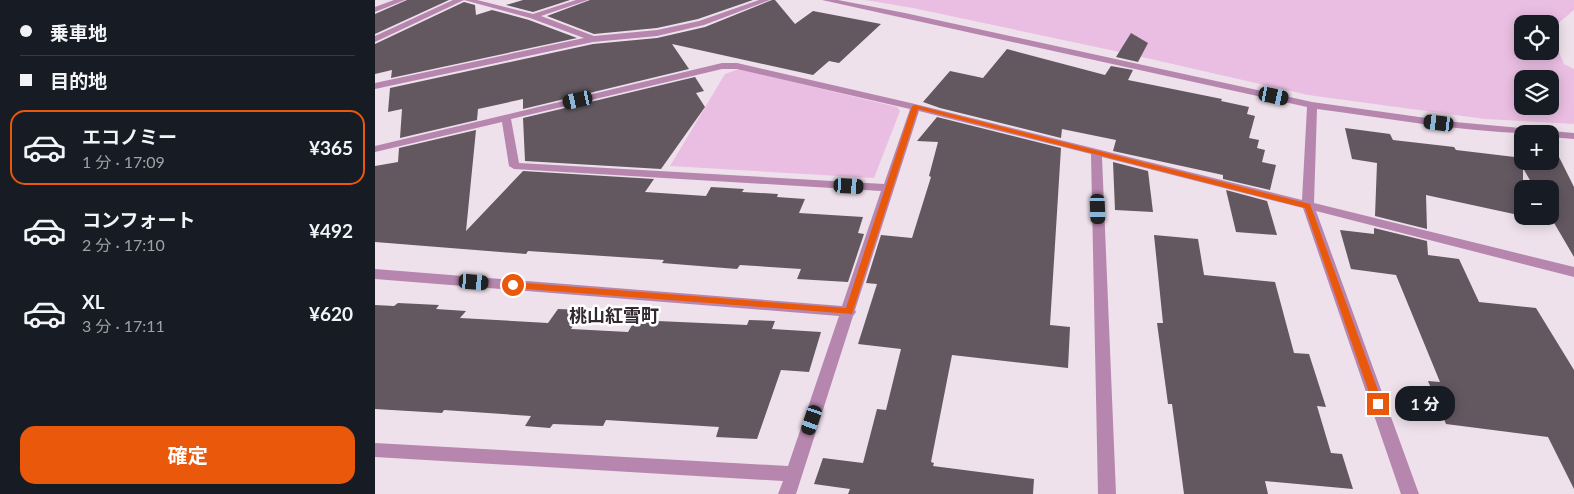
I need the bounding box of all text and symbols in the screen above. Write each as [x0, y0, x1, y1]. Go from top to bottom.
map controls [1514, 15, 1559, 225]
button: locate [1514, 15, 1559, 60]
text: 乗車地 [50, 21, 107, 44]
text: 目的地 [50, 69, 107, 92]
button: layers [1514, 70, 1559, 115]
car [1257, 86, 1290, 106]
car [561, 89, 594, 111]
car [1423, 114, 1454, 132]
icon: car [22, 125, 67, 170]
text: エコノミー [82, 125, 177, 148]
button: + [1514, 125, 1559, 170]
text: ¥365 [309, 136, 353, 159]
text: 1 分 · 17:09 [82, 152, 165, 171]
car [833, 178, 864, 194]
button: − [1514, 180, 1559, 225]
car [1089, 194, 1106, 224]
icon: car [22, 208, 67, 253]
text: コンフォート [82, 208, 195, 231]
text: ¥492 [309, 219, 353, 242]
text: 2 分 · 17:10 [82, 235, 165, 254]
car [458, 273, 489, 291]
route start [502, 274, 524, 296]
text: XL [82, 290, 105, 313]
icon: car [22, 291, 67, 336]
text: ¥620 [309, 302, 353, 325]
district label: 桃山紅雪町 [569, 304, 659, 326]
text: 3 分 · 17:11 [82, 316, 165, 335]
callout: 1 分 [1395, 386, 1455, 422]
route end [1367, 393, 1389, 415]
text: 1 分 [1410, 394, 1440, 413]
car [800, 403, 823, 437]
button: 確定 [20, 426, 355, 484]

